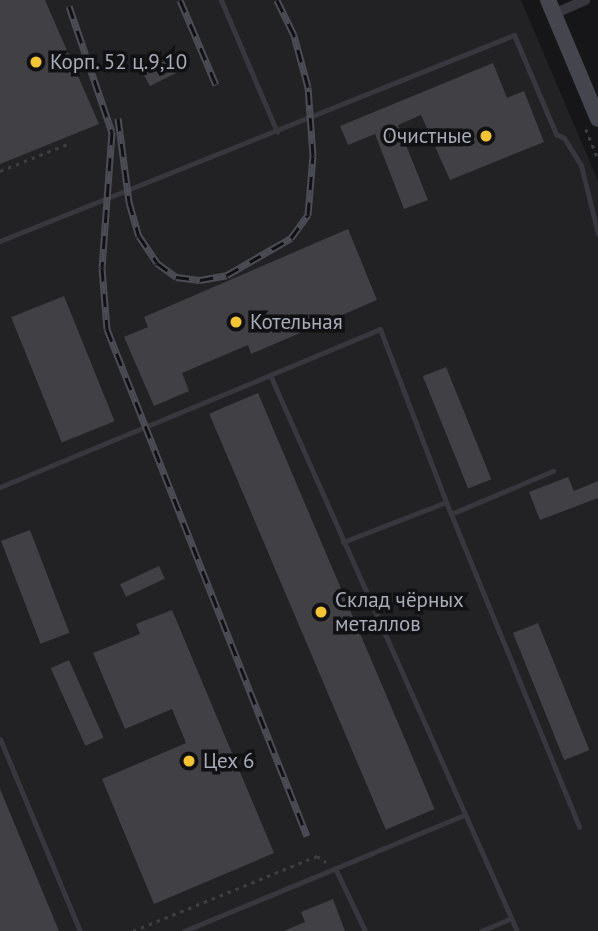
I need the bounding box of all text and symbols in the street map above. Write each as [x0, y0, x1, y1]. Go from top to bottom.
place label: Корп. 52 ц.9,10 [50, 49, 189, 75]
marker: Корп. 52 ц.9,10 [28, 54, 44, 70]
place label: Очистные [383, 123, 472, 149]
marker: Очистные [478, 128, 494, 144]
place label: Котельная [250, 309, 343, 335]
marker: Котельная [228, 314, 244, 330]
place label: Склад чёрных металлов [335, 587, 464, 637]
marker: Склад чёрных металлов [313, 604, 329, 620]
place label: Цех 6 [203, 748, 255, 774]
marker: Цех 6 [181, 753, 197, 769]

